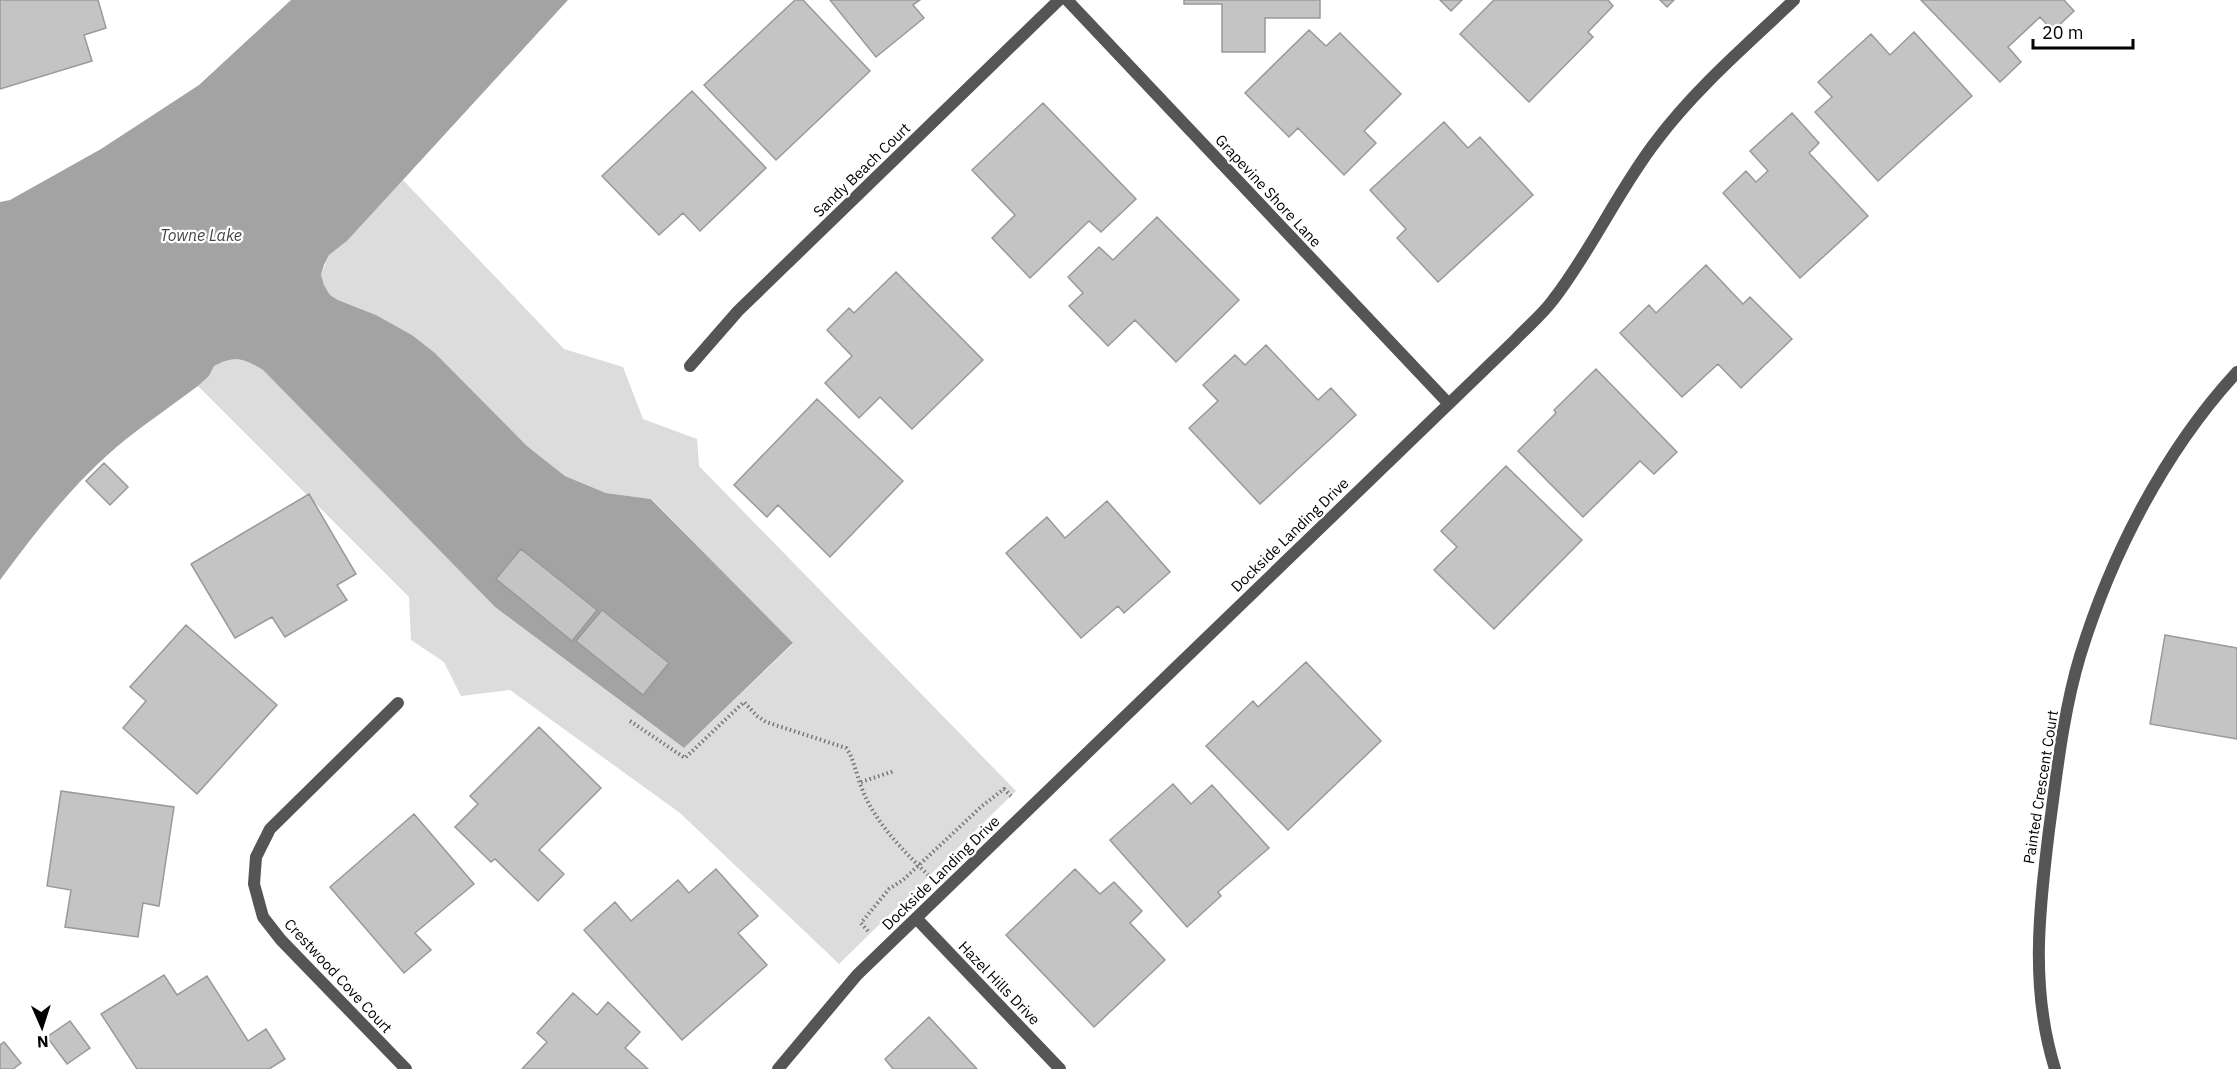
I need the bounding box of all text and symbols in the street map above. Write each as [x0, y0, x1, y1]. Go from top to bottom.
scale bar [2033, 12, 2134, 50]
text: 20 m [2042, 21, 2084, 44]
street label: Sandy Beach Court [809, 118, 914, 221]
street label: Grapevine Shore Lane [1211, 130, 1326, 251]
water label: Towne Lake [160, 225, 242, 245]
street label: Dockside Landing Drive [1227, 473, 1353, 596]
street label: Painted Crescent Court [2019, 709, 2062, 865]
street label: Dockside Landing Drive [878, 811, 1004, 934]
street label: Crestwood Cove Court [280, 914, 396, 1037]
street label: Hazel Hills Drive [955, 937, 1044, 1029]
north arrow [12, 997, 72, 1057]
text: N [36, 1032, 49, 1052]

